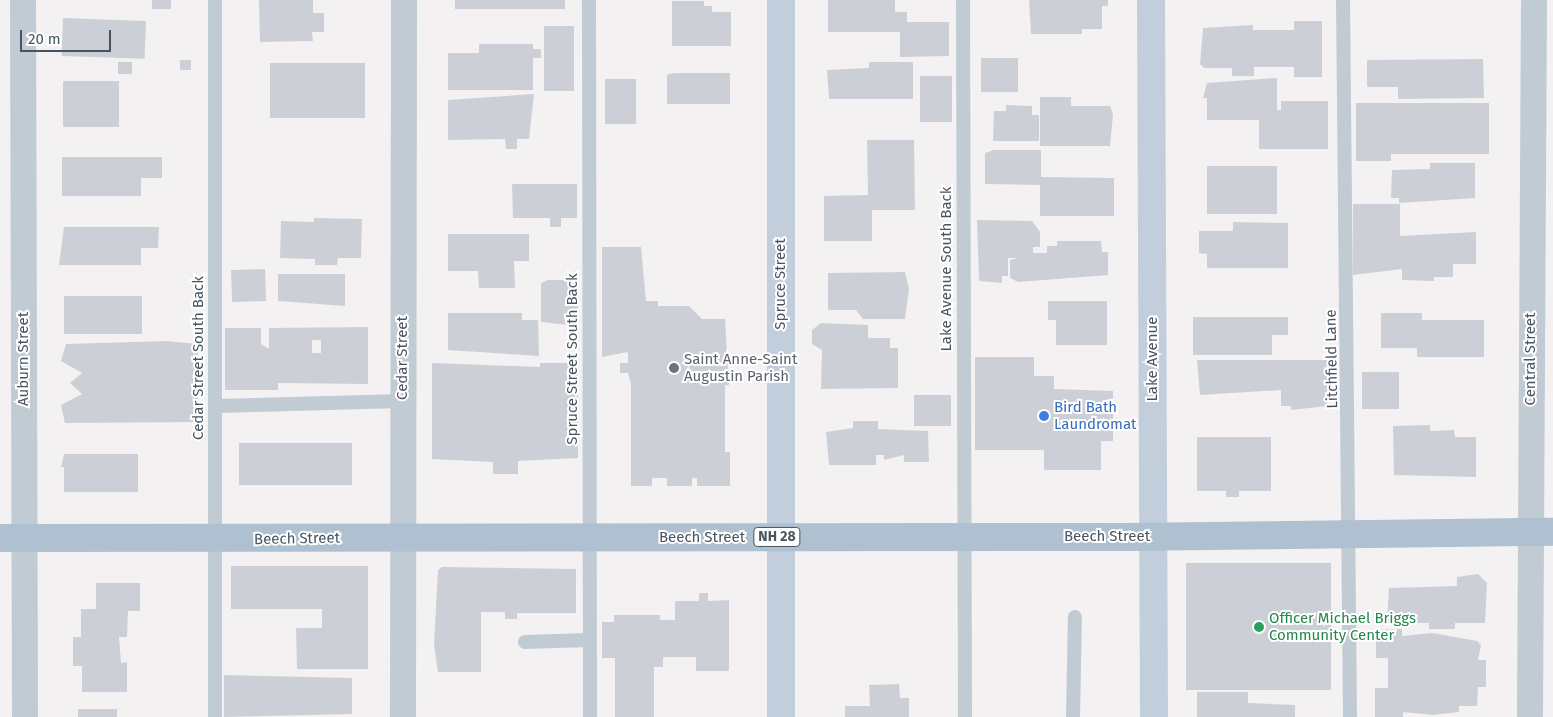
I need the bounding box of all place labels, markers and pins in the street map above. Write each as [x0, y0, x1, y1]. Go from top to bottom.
place label: Saint Anne-Saint Augustin Parish [684, 350, 797, 385]
marker: Saint Anne-Saint Augustin Parish [668, 362, 680, 374]
place label: Bird Bath Laundromat [1054, 398, 1136, 433]
marker: Bird Bath Laundromat [1038, 410, 1050, 422]
place label: Officer Michael Briggs Community Center [1269, 609, 1416, 644]
marker: Officer Michael Briggs Community Center [1253, 621, 1265, 633]

